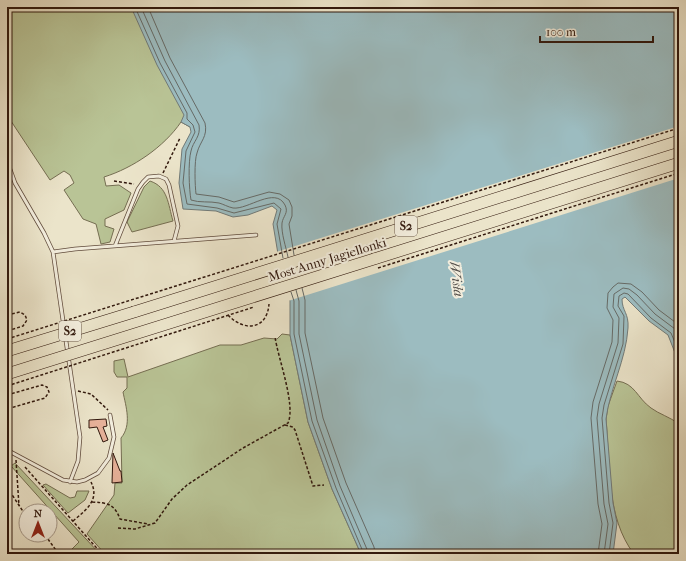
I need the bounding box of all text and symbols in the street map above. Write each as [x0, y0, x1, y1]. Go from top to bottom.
scale bar [540, 18, 653, 44]
text: 100 m [546, 25, 576, 39]
road number: S2 [395, 216, 417, 236]
street label: Most Anny Jagiellonki [266, 234, 388, 285]
water label: Wisła [446, 260, 467, 298]
road number: S2 [59, 321, 81, 341]
north arrow [18, 503, 58, 543]
text: N [34, 507, 43, 520]

